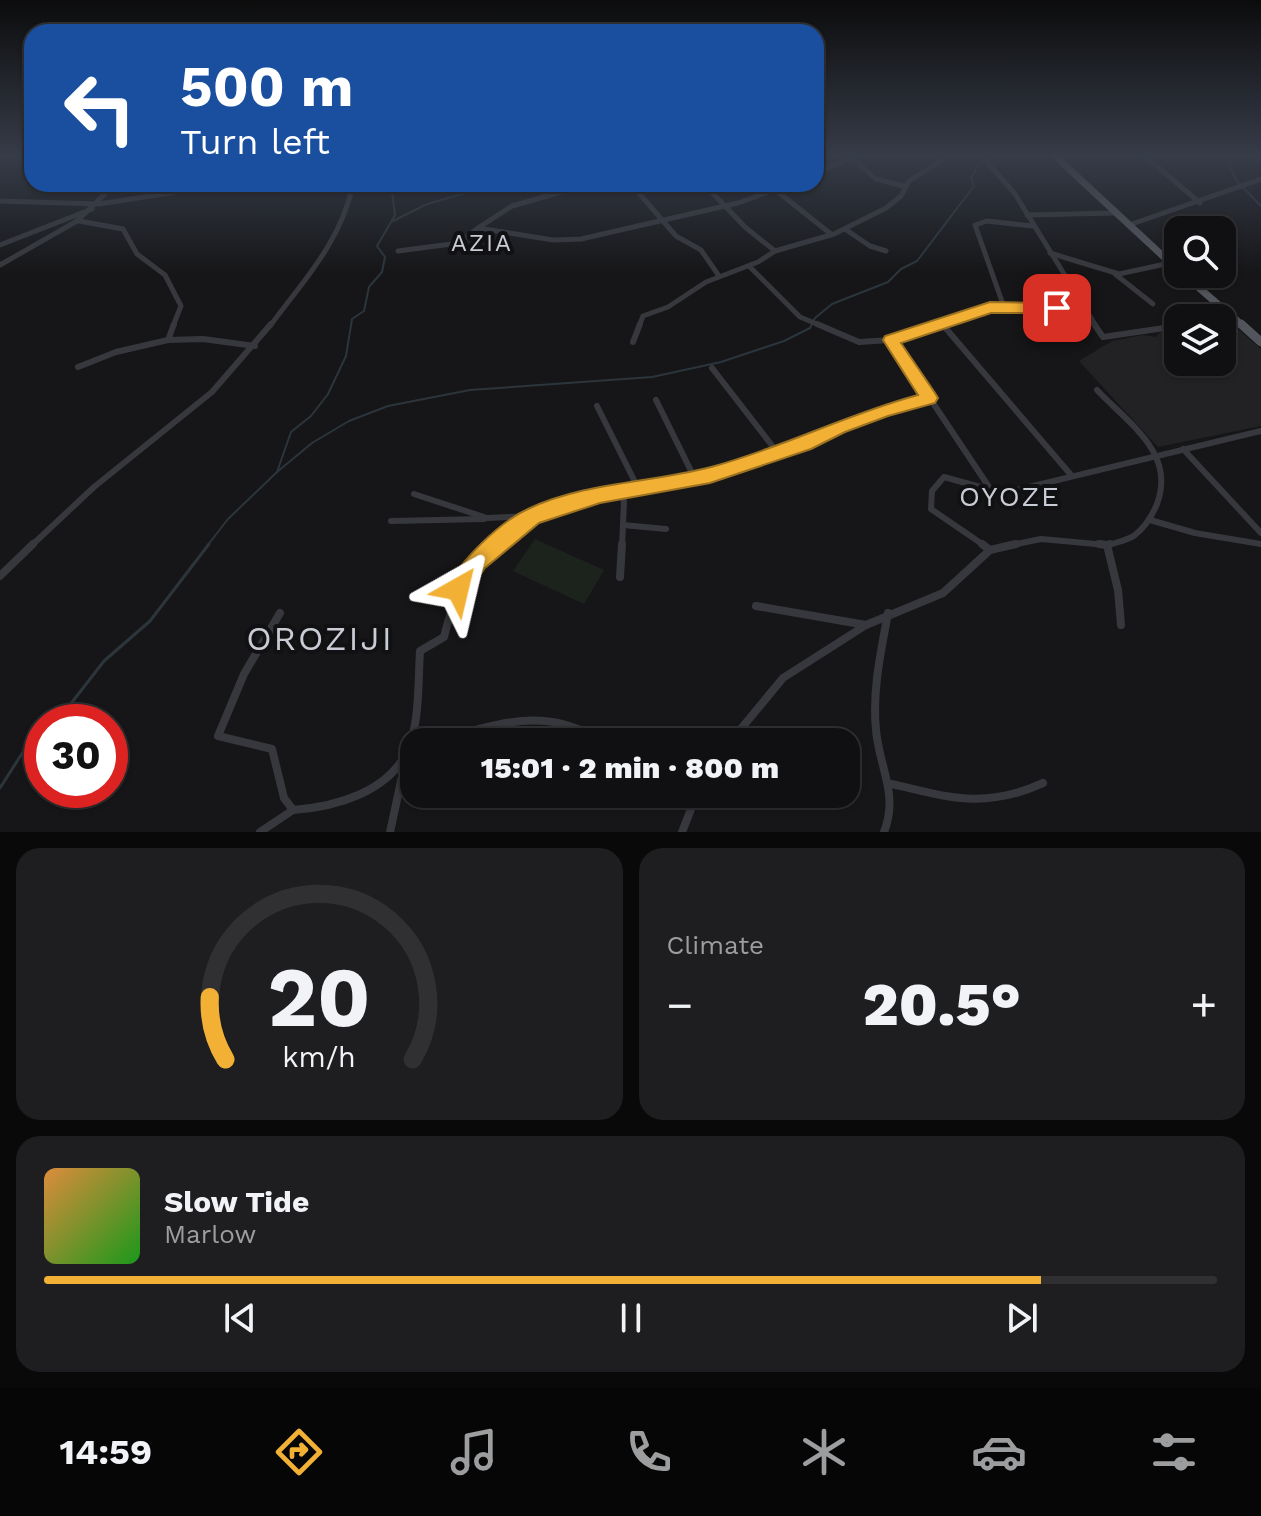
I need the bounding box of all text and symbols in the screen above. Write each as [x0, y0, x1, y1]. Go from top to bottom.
text: 500 m [180, 54, 354, 120]
icon: left [48, 56, 152, 160]
text: Turn left [180, 121, 330, 163]
map controls [1164, 216, 1236, 376]
button: search [1164, 216, 1236, 288]
district label: AZIA [451, 229, 513, 257]
pin [1023, 274, 1091, 342]
icon: arrive [1035, 286, 1079, 330]
button: layers [1164, 304, 1236, 376]
district label: OYOZE [959, 480, 1061, 513]
position arrow [416, 547, 500, 631]
district label: OROZIJI [246, 618, 394, 658]
speed limit sign: 30 [24, 704, 128, 808]
text: 15:01 · 2 min · 800 m [481, 750, 779, 785]
text: Climate [667, 930, 764, 960]
text: 20 [268, 949, 371, 1046]
text: 20.5° [863, 969, 1021, 1040]
text: − [667, 979, 693, 1031]
text: + [1190, 979, 1217, 1031]
text: km/h [282, 1040, 356, 1074]
text: Slow Tide [164, 1184, 309, 1219]
text: Marlow [164, 1219, 256, 1249]
icon: previous [218, 1296, 262, 1340]
icon: pause [609, 1296, 653, 1340]
icon: next [1000, 1296, 1044, 1340]
icon: directions [271, 1424, 327, 1480]
icon: music [446, 1424, 502, 1480]
icon: phone [621, 1424, 677, 1480]
icon: climate [796, 1424, 852, 1480]
icon: car [971, 1424, 1027, 1480]
icon: filters [1146, 1424, 1202, 1480]
text: 14:59 [59, 1431, 152, 1473]

